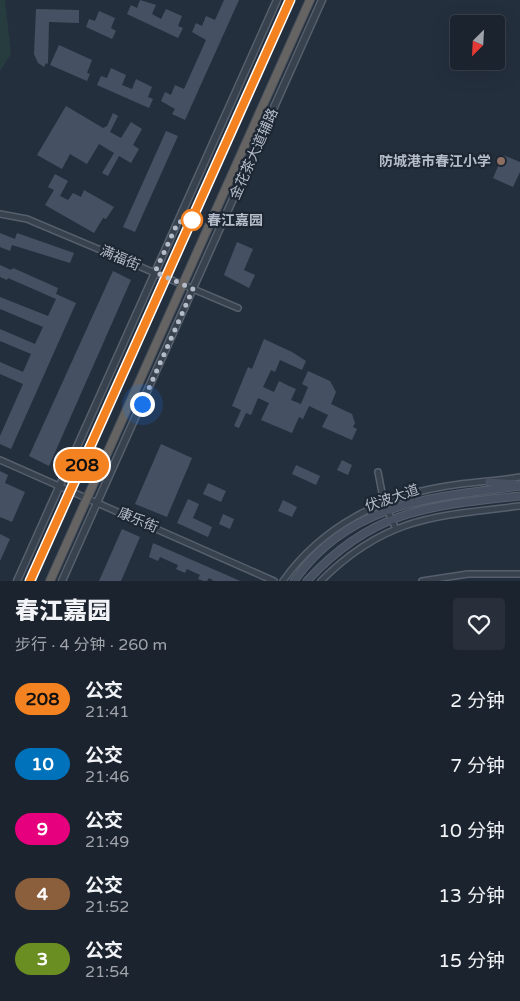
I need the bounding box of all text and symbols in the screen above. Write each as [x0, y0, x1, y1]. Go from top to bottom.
north arrow [450, 15, 505, 70]
map controls [450, 15, 505, 70]
street label: 金花茶大道辅路 [226, 106, 282, 202]
place label: 防城港市春江小学 [379, 153, 491, 170]
marker: 防城港市春江小学 [495, 155, 507, 167]
marker: 春江嘉园 [181, 209, 203, 231]
place label: 春江嘉园 [207, 212, 263, 229]
street label: 满福街 [97, 242, 143, 274]
your location [130, 392, 155, 417]
line badge: 208 [53, 449, 111, 481]
text: 208 [65, 454, 99, 476]
street label: 伏波大道 [363, 481, 421, 515]
street label: 康乐街 [115, 504, 161, 536]
text: 春江嘉园 [15, 597, 111, 626]
button: heart [453, 598, 505, 650]
text: 步行 · 4 分钟 · 260 m [15, 635, 167, 655]
text: 公交 [85, 680, 123, 702]
text: 208 [26, 688, 59, 710]
text: 2 分钟 [450, 690, 505, 712]
text: 21:41 [85, 702, 129, 722]
text: 公交 [85, 745, 123, 767]
text: 10 [31, 753, 54, 775]
text: 7 分钟 [450, 755, 505, 777]
text: 21:46 [85, 767, 129, 787]
text: 公交 [85, 810, 123, 832]
text: 9 [37, 818, 48, 840]
text: 10 分钟 [438, 820, 505, 842]
text: 21:49 [85, 832, 129, 852]
text: 公交 [85, 875, 123, 897]
text: 4 [37, 883, 48, 905]
text: 13 分钟 [438, 885, 505, 907]
text: 21:52 [85, 897, 129, 917]
text: 公交 [85, 940, 123, 962]
text: 3 [37, 948, 48, 970]
text: 15 分钟 [438, 950, 505, 972]
text: 21:54 [85, 962, 129, 982]

